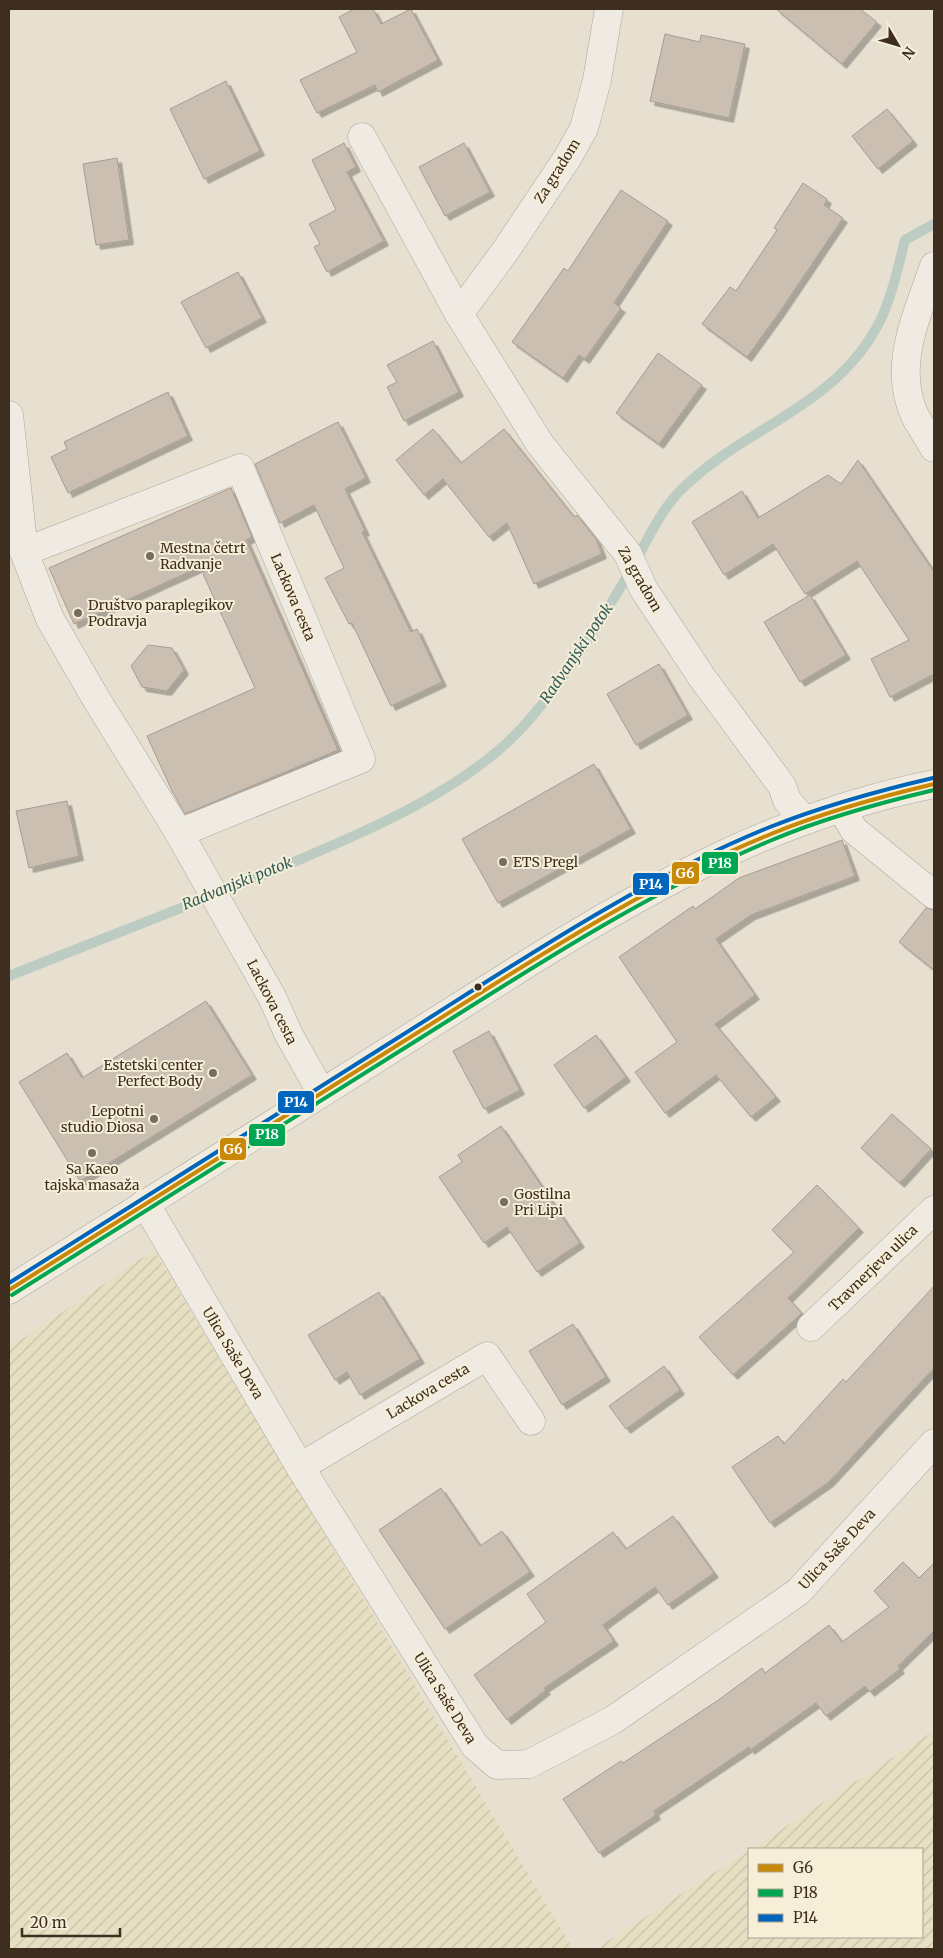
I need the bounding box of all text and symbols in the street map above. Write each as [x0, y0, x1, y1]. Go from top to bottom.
north arrow [873, 20, 923, 70]
text: N [898, 43, 919, 63]
street label: Za gradom [530, 135, 584, 207]
place label: Mestna četrt Radvanje [160, 539, 246, 573]
street label: Za gradom [614, 543, 666, 615]
marker: Mestna četrt Radvanje [144, 550, 156, 562]
street label: Lackova cesta [266, 551, 320, 644]
place label: Društvo paraplegikov Podravja [88, 596, 234, 630]
water label: Radvanjski potok [535, 599, 617, 707]
marker: Društvo paraplegikov Podravja [72, 607, 84, 619]
line badge: P18 [701, 851, 739, 875]
water label: Radvanjski potok [179, 852, 296, 914]
place label: ETS Pregl [513, 853, 579, 871]
text: P18 [708, 854, 732, 872]
marker: ETS Pregl [497, 856, 509, 868]
line badge: G6 [671, 861, 700, 885]
text: G6 [675, 864, 695, 882]
line badge: P14 [632, 872, 670, 896]
text: P14 [639, 875, 663, 893]
street label: Lackova cesta [243, 956, 301, 1048]
unlabelled marker [473, 982, 483, 992]
place label: Estetski center Perfect Body [103, 1056, 204, 1090]
marker: Estetski center Perfect Body [207, 1067, 219, 1079]
line badge: P14 [277, 1090, 315, 1114]
text: P14 [284, 1093, 308, 1111]
place label: Lepotni studio Diosa [61, 1102, 144, 1136]
marker: Lepotni studio Diosa [148, 1113, 160, 1125]
line badge: P18 [248, 1123, 286, 1147]
text: P18 [255, 1125, 279, 1143]
line badge: G6 [219, 1137, 247, 1161]
text: G6 [223, 1140, 243, 1158]
marker: Sa Kaeo tajska masaža [86, 1147, 98, 1159]
place label: Sa Kaeo tajska masaža [45, 1160, 140, 1194]
place label: Gostilna Pri Lipi [514, 1185, 571, 1219]
marker: Gostilna Pri Lipi [498, 1196, 510, 1208]
street label: Travnerjeva ulica [825, 1221, 922, 1315]
street label: Ulica Saše Deva [198, 1304, 268, 1403]
street label: Lackova cesta [383, 1359, 473, 1423]
street label: Ulica Saše Deva [795, 1504, 879, 1593]
street label: Ulica Saše Deva [410, 1649, 481, 1747]
legend [748, 1848, 923, 1938]
text: G6 [793, 1858, 813, 1877]
text: P18 [793, 1883, 818, 1902]
scale bar [22, 1906, 120, 1938]
text: P14 [793, 1908, 818, 1927]
text: 20 m [30, 1913, 67, 1932]

